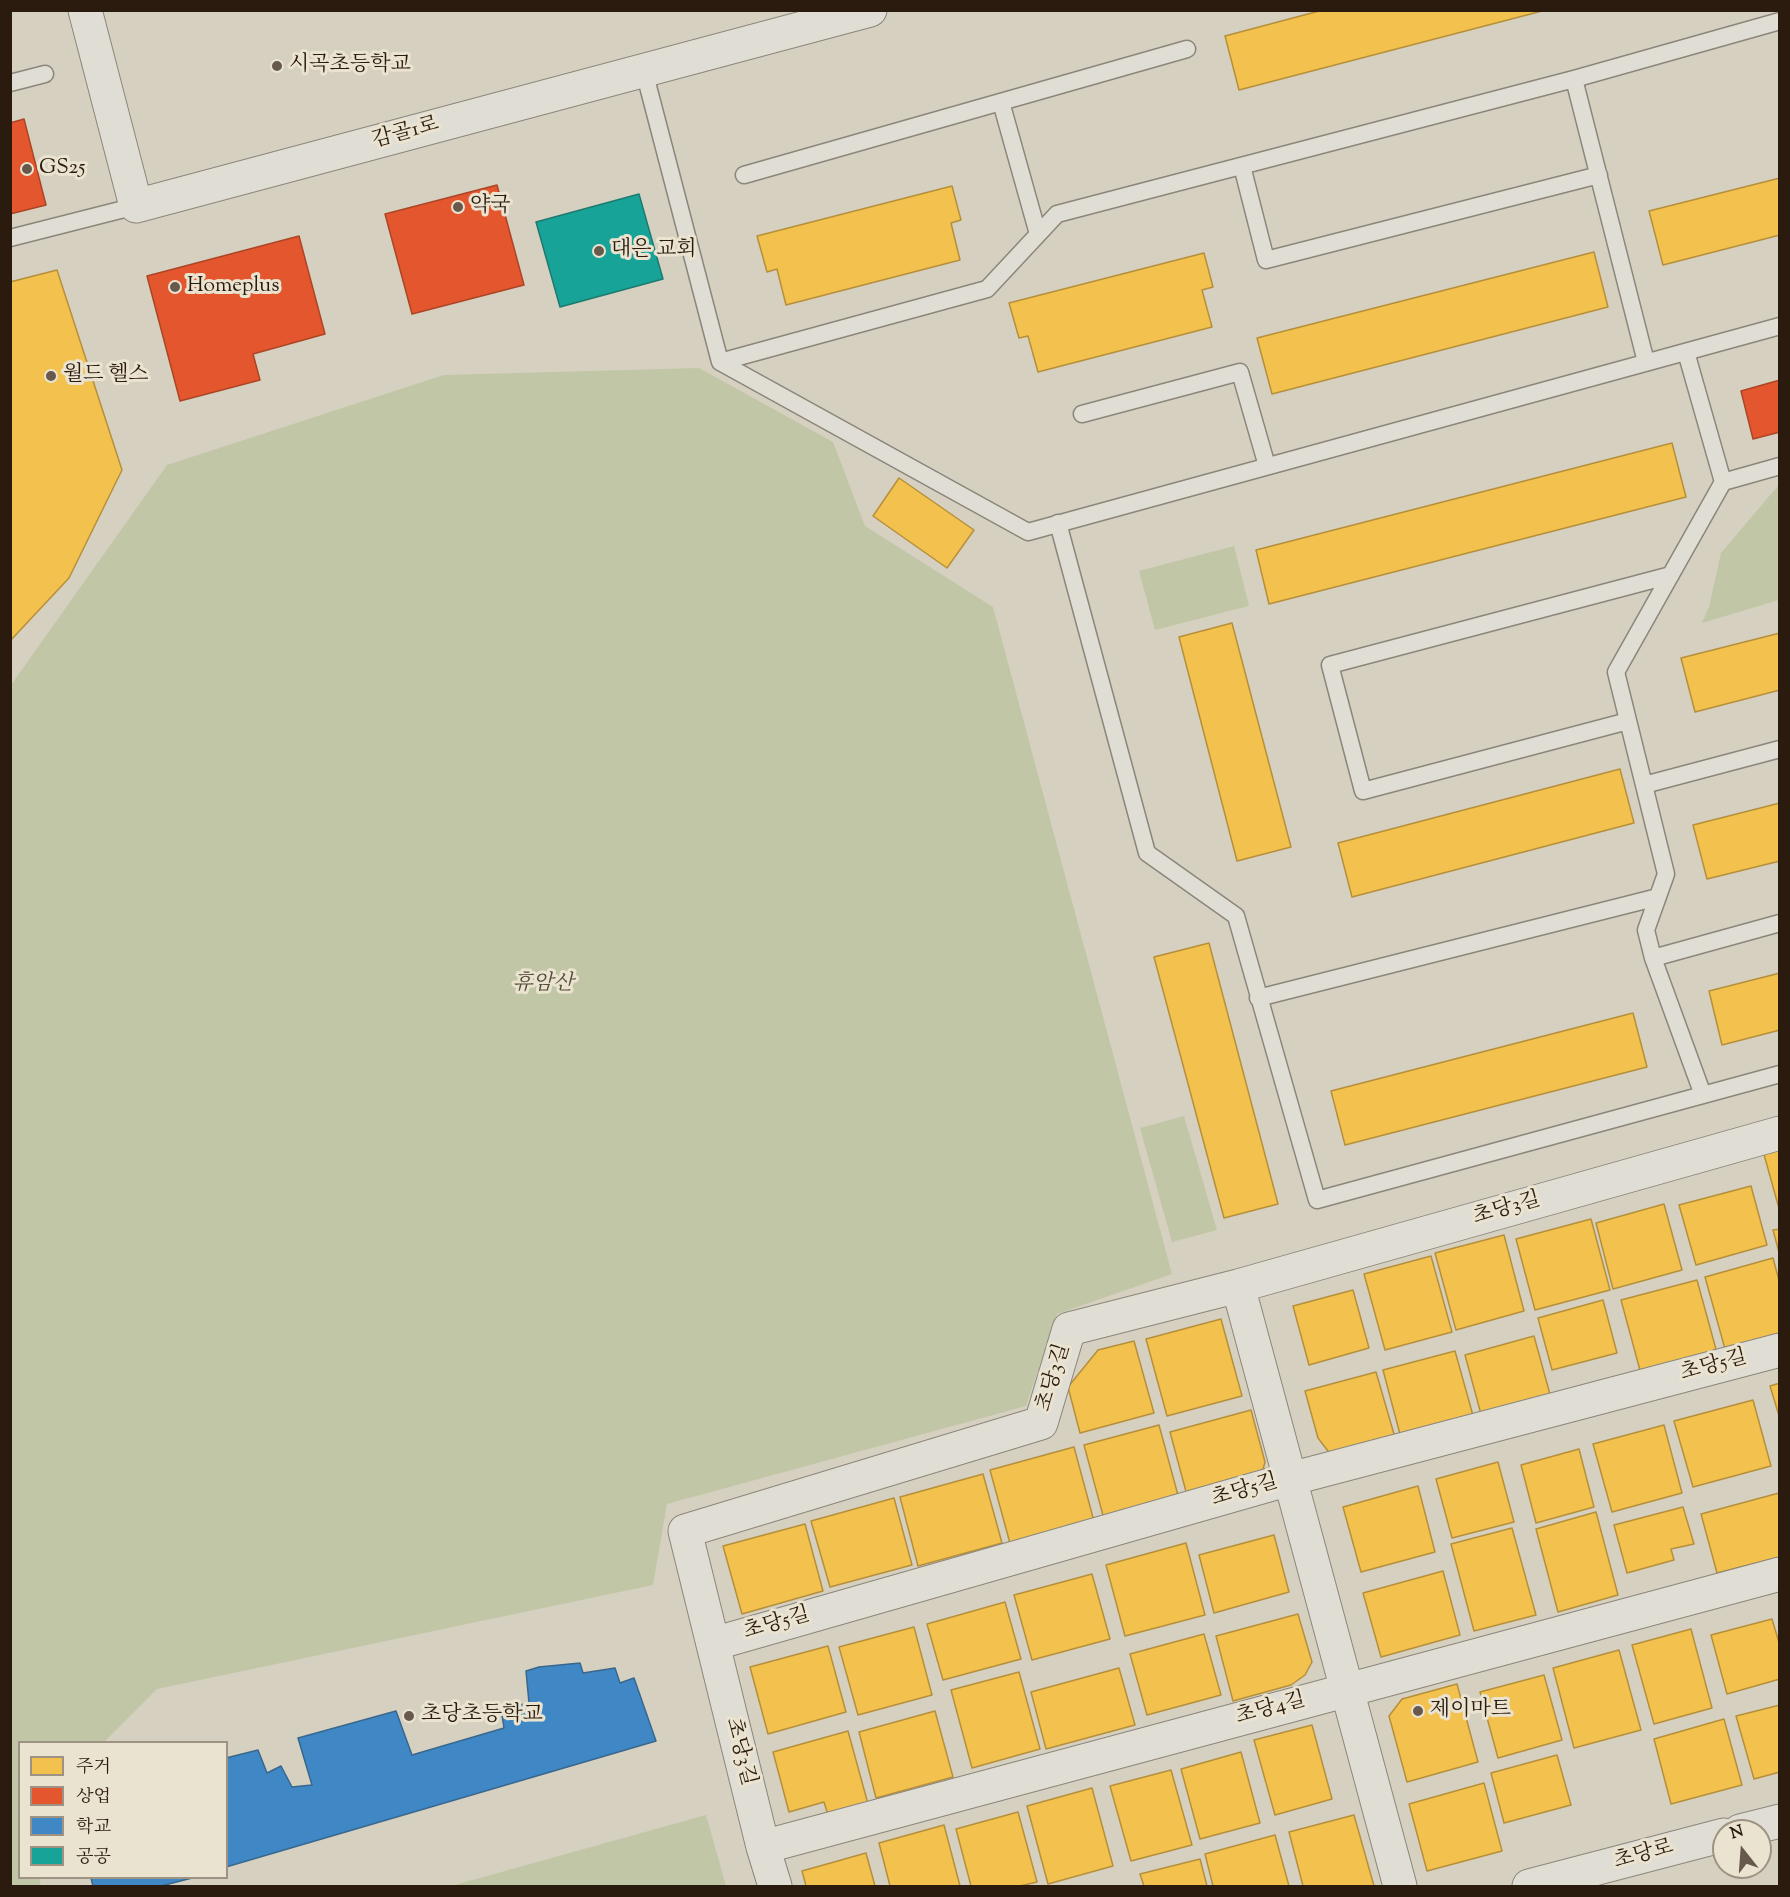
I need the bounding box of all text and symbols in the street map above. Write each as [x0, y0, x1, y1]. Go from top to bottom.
place label: 시곡초등학교 [289, 53, 411, 79]
marker: 시곡초등학교 [270, 59, 284, 73]
street label: 감골1로 [370, 113, 442, 155]
place label: GS25 [39, 156, 85, 182]
marker: GS25 [20, 162, 34, 176]
place label: 약국 [470, 194, 511, 220]
marker: 약국 [451, 200, 465, 214]
place label: 대은 교회 [611, 238, 697, 264]
marker: 대은 교회 [592, 244, 606, 258]
place label: Homeplus [187, 274, 279, 300]
marker: Homeplus [168, 280, 182, 294]
place label: 월드 헬스 [63, 363, 149, 389]
marker: 월드 헬스 [44, 369, 58, 383]
park label: 휴암산 [513, 972, 573, 998]
street label: 초당3길 [1470, 1188, 1544, 1232]
street label: 초당3길 [1033, 1341, 1077, 1415]
street label: 초당5길 [1678, 1346, 1750, 1388]
street label: 초당5길 [1209, 1471, 1281, 1513]
street label: 초당5길 [741, 1604, 813, 1646]
street label: 초당4길 [1233, 1689, 1309, 1731]
place label: 제이마트 [1430, 1698, 1511, 1724]
place label: 초당초등학교 [421, 1703, 543, 1729]
marker: 제이마트 [1411, 1704, 1425, 1718]
marker: 초당초등학교 [402, 1709, 416, 1723]
street label: 초당3길 [718, 1715, 760, 1789]
legend [18, 1741, 228, 1879]
text: 주거 [76, 1755, 111, 1781]
text: 상업 [76, 1785, 111, 1811]
text: 학교 [76, 1815, 111, 1841]
north arrow [1712, 1819, 1772, 1879]
text: N [1728, 1820, 1747, 1846]
street label: 초당로 [1611, 1836, 1677, 1876]
text: 공공 [76, 1845, 111, 1871]

